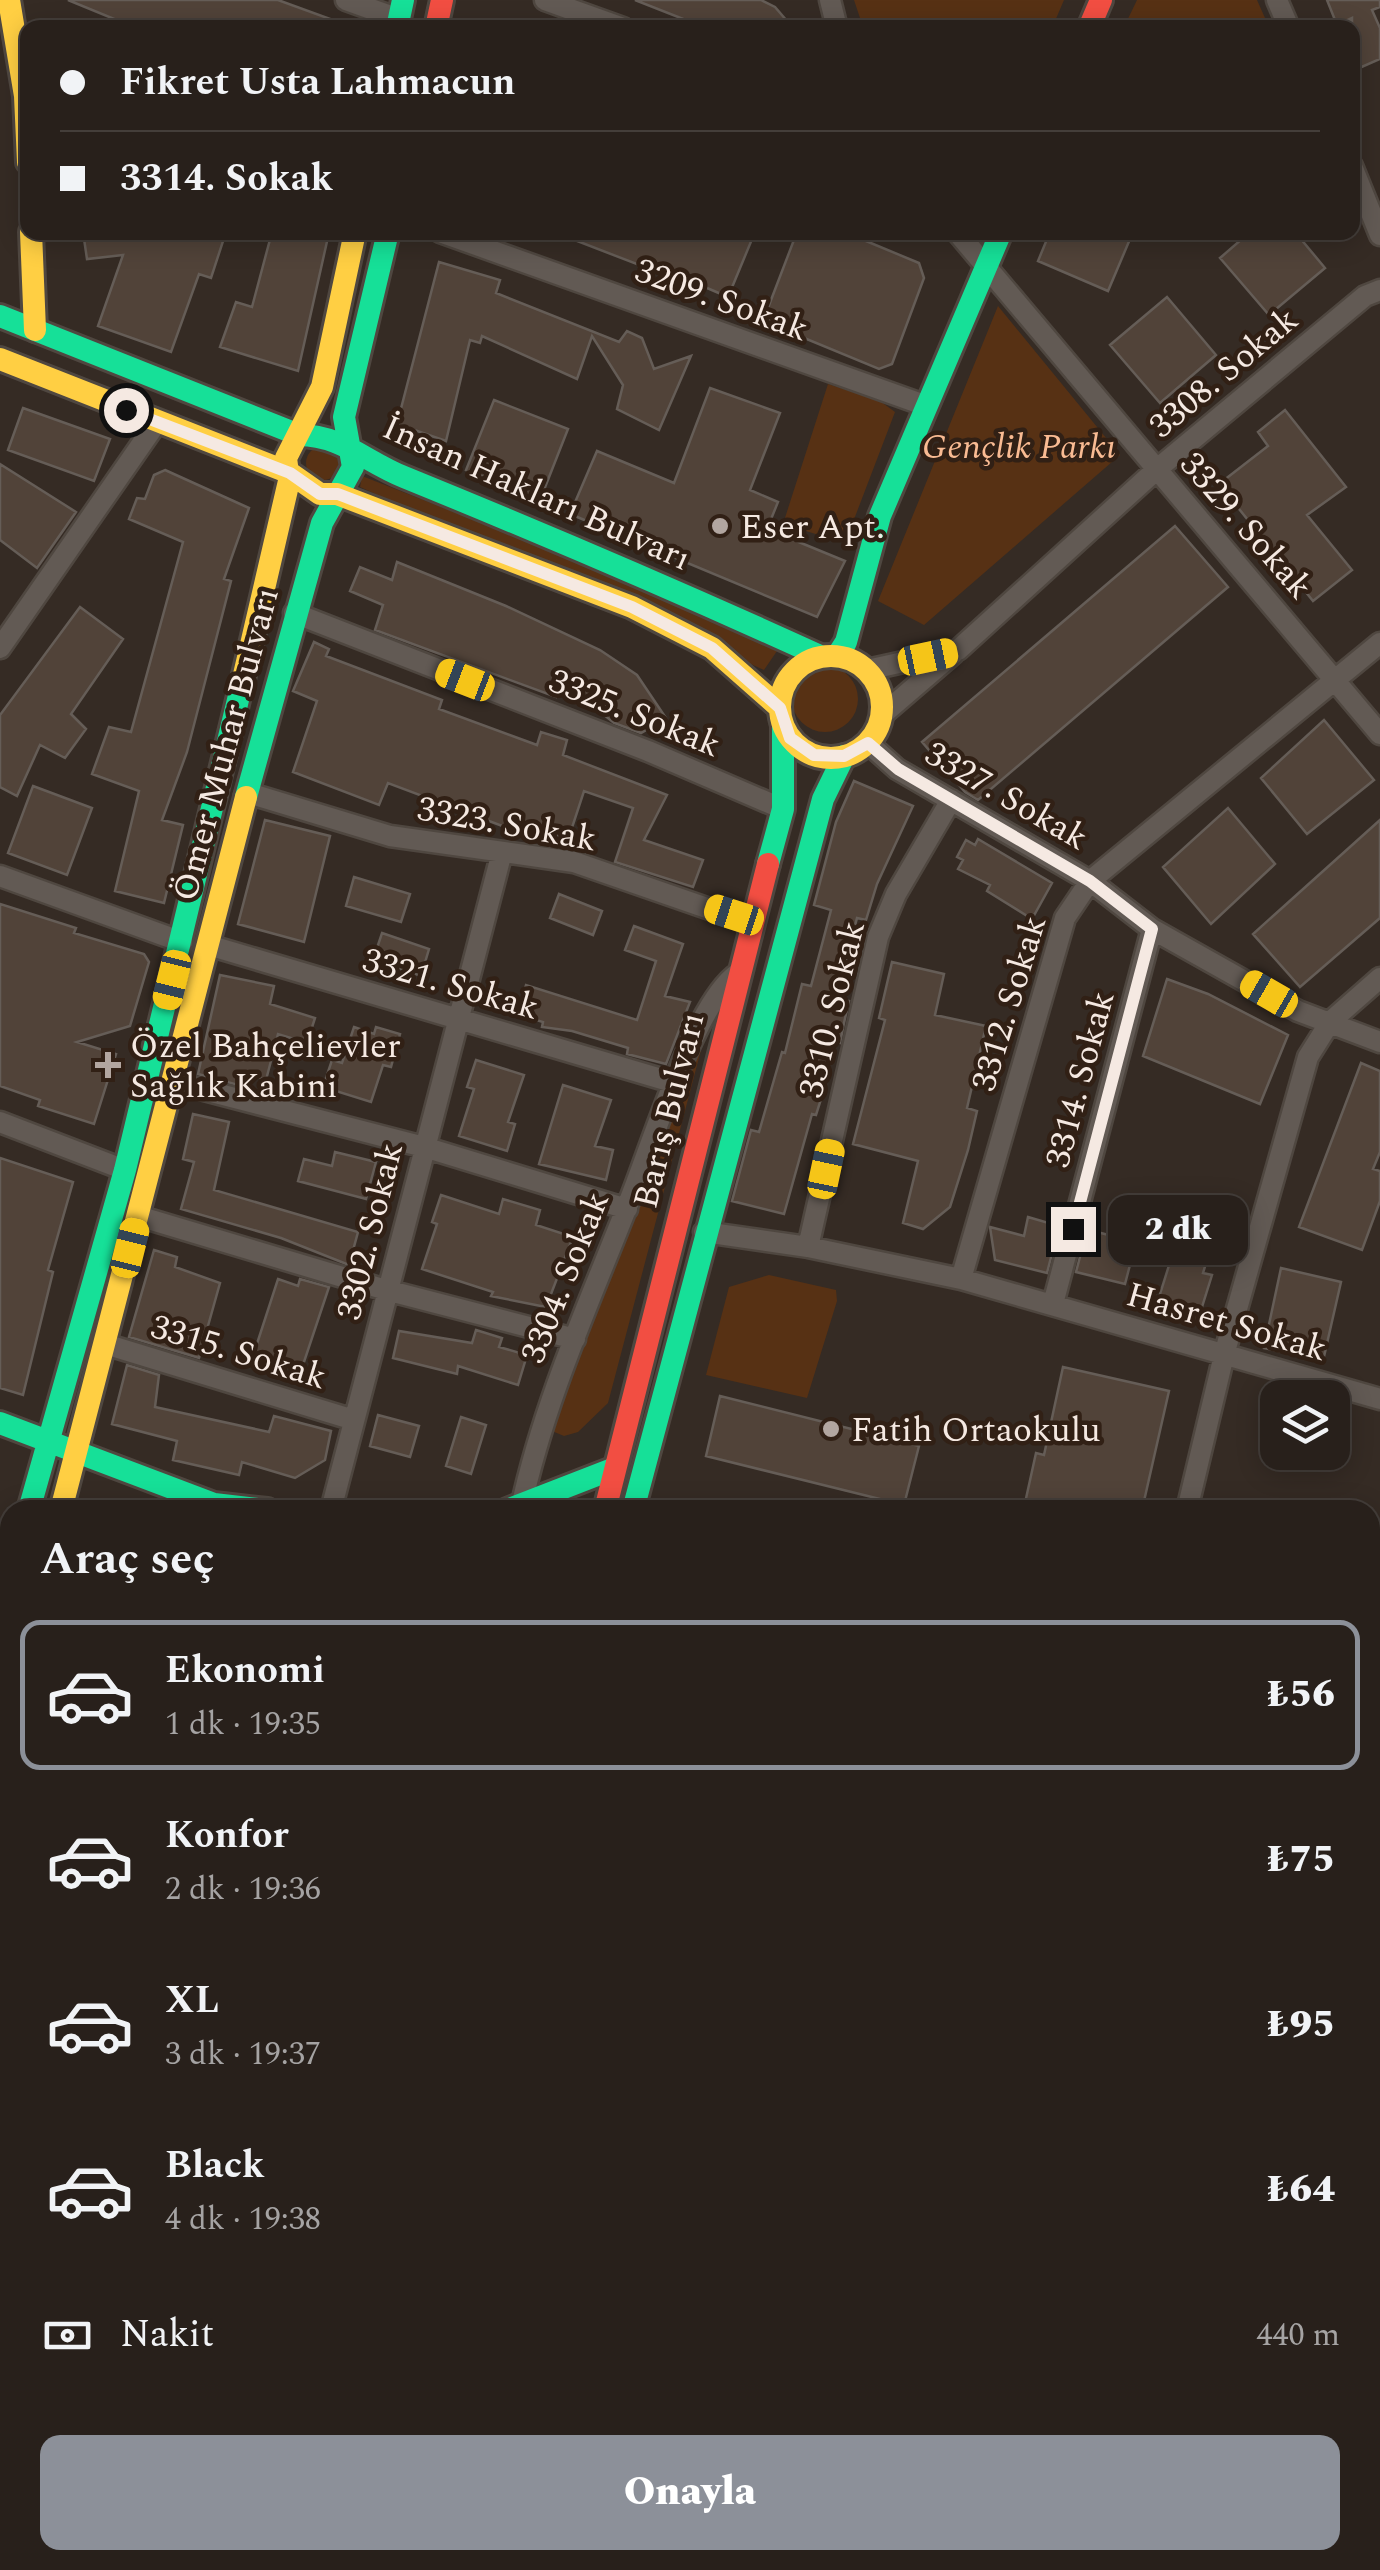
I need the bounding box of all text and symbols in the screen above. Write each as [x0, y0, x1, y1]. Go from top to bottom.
text: Fikret Usta Lahmacun [120, 54, 516, 112]
text: 3314. Sokak [120, 150, 333, 208]
street label: 3209. Sokak [627, 245, 816, 356]
street label: 3308. Sokak [1138, 295, 1310, 452]
route start [104, 388, 149, 433]
street label: İnsan Hakları Bulvarı [374, 402, 699, 585]
park label: Gençlik Parkı [922, 421, 1116, 474]
street label: 3329. Sokak [1166, 440, 1325, 612]
place label: Eser Apt. [740, 501, 885, 554]
marker: Eser Apt. [709, 515, 731, 537]
street label: Ömer Muhar Bulvarı [159, 582, 294, 907]
car [896, 636, 960, 678]
car [432, 655, 498, 705]
street label: 3325. Sokak [541, 655, 728, 772]
street label: 3327. Sokak [915, 728, 1098, 865]
street label: 3323. Sokak [413, 783, 601, 866]
car [701, 891, 767, 939]
street label: 3312. Sokak [958, 909, 1061, 1098]
street label: 3310. Sokak [785, 915, 880, 1104]
street label: 3321. Sokak [356, 934, 545, 1035]
car [150, 947, 194, 1013]
car [1236, 966, 1302, 1022]
street label: 3314. Sokak [1031, 985, 1129, 1174]
street label: Barış Bulvarı [619, 1007, 719, 1214]
place label: Özel Bahçelievler Sağlık Kabini [130, 1020, 401, 1113]
marker: Özel Bahçelievler Sağlık Kabini [95, 1052, 121, 1078]
street label: 3302. Sokak [323, 1137, 418, 1326]
car [805, 1137, 847, 1201]
street label: 3304. Sokak [507, 1184, 624, 1371]
callout: 2 dk [1108, 1194, 1248, 1264]
text: 2 dk [1145, 1205, 1211, 1254]
route end [1051, 1207, 1096, 1252]
car [108, 1215, 152, 1281]
street label: Hasret Sokak [1120, 1269, 1333, 1376]
street label: 3315. Sokak [144, 1301, 333, 1404]
map controls [1260, 1380, 1350, 1470]
button: layers [1260, 1380, 1350, 1470]
place label: Fatih Ortaokulu [851, 1404, 1101, 1457]
marker: Fatih Ortaokulu [820, 1418, 842, 1440]
text: Araç seç [40, 1525, 215, 1594]
text: Ekonomi [165, 1642, 325, 1700]
icon: car [45, 1650, 135, 1740]
text: ₺56 [1267, 1666, 1335, 1724]
text: 1 dk · 19:35 [165, 1700, 321, 1749]
text: Konfor [165, 1807, 289, 1865]
icon: car [45, 1815, 135, 1905]
text: ₺75 [1267, 1831, 1335, 1889]
text: 2 dk · 19:36 [165, 1865, 321, 1914]
text: XL [165, 1972, 219, 2030]
icon: car [45, 1980, 135, 2070]
text: ₺95 [1267, 1996, 1335, 2054]
text: 3 dk · 19:37 [165, 2030, 321, 2079]
text: Black [165, 2137, 265, 2195]
icon: car [45, 2145, 135, 2235]
text: ₺64 [1267, 2161, 1335, 2219]
text: 4 dk · 19:38 [165, 2195, 321, 2244]
text: Nakit [120, 2306, 214, 2364]
icon: cash [40, 2308, 95, 2363]
text: 440 m [1256, 2311, 1340, 2360]
button: Onayla [40, 2435, 1340, 2550]

